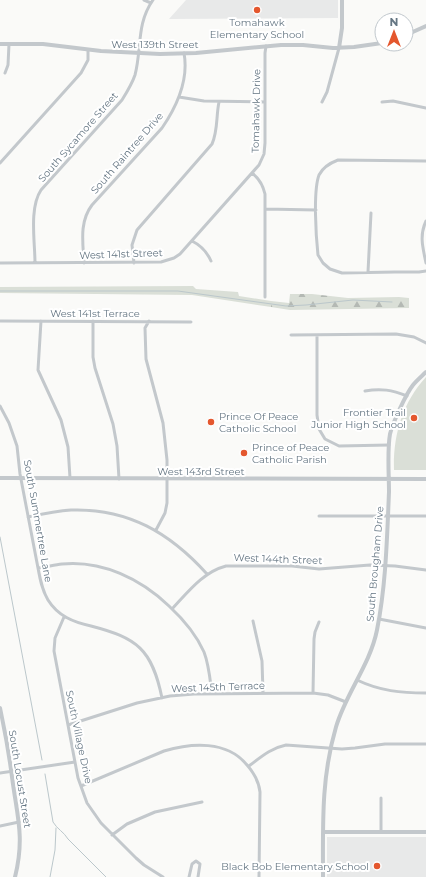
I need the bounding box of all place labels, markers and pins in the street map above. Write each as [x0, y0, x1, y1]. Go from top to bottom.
marker: Tomahawk Elementary School [252, 5, 262, 15]
place label: Tomahawk Elementary School [210, 16, 304, 41]
place label: Frontier Trail Junior High School [310, 406, 406, 431]
place label: Prince Of Peace Catholic School [219, 410, 298, 435]
marker: Frontier Trail Junior High School [409, 413, 419, 423]
marker: Prince Of Peace Catholic School [206, 417, 216, 427]
place label: Prince of Peace Catholic Parish [252, 441, 329, 466]
marker: Prince of Peace Catholic Parish [239, 448, 249, 458]
place label: Black Bob Elementary School [221, 860, 369, 873]
marker: Black Bob Elementary School [372, 861, 382, 871]

